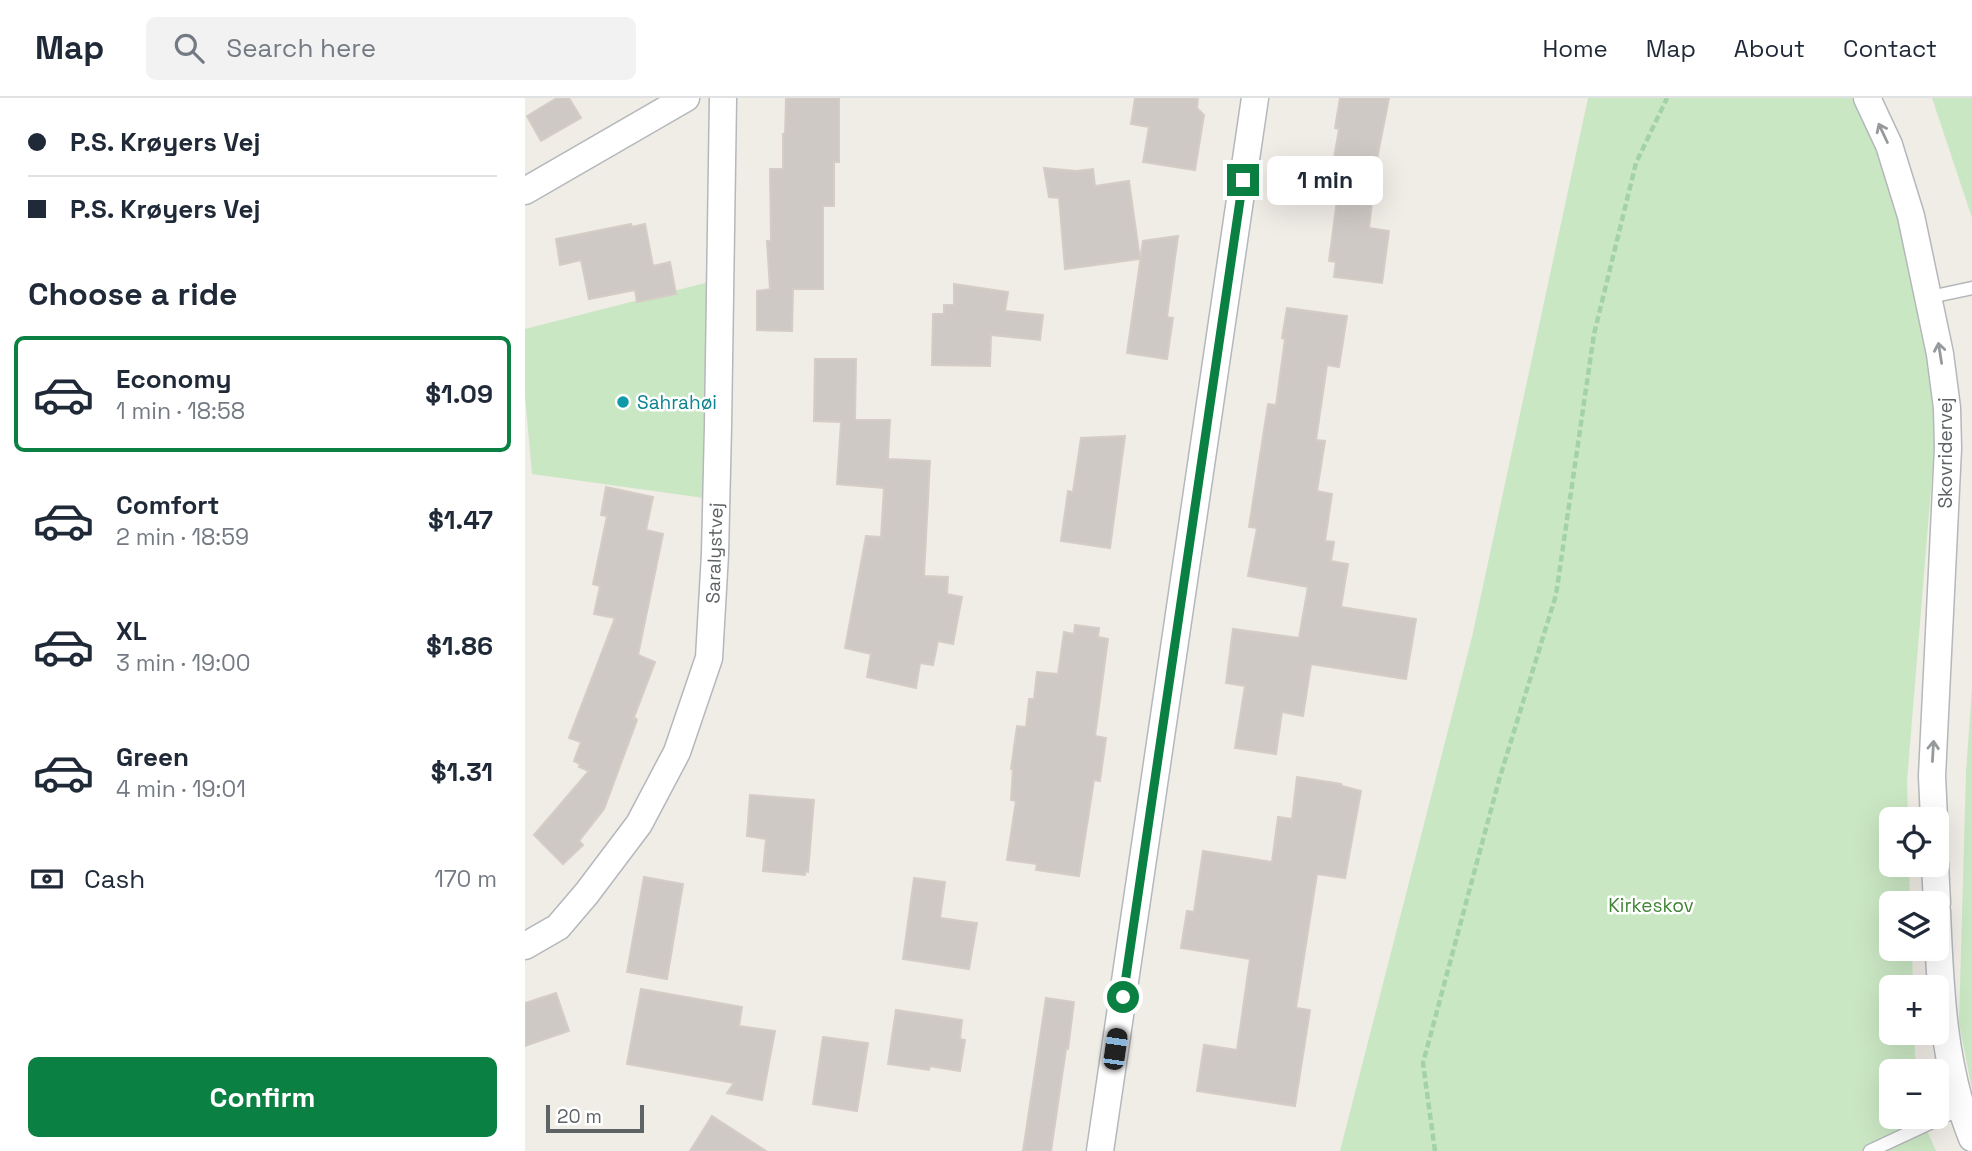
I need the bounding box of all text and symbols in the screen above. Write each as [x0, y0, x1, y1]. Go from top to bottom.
search box [146, 17, 636, 80]
text: Map [35, 27, 104, 69]
icon: search [170, 29, 208, 67]
text: Search here [226, 31, 376, 65]
text: Home [1542, 33, 1608, 64]
text: Map [1646, 33, 1696, 64]
text: About [1734, 33, 1805, 64]
text: Contact [1843, 33, 1937, 64]
one-way arrow [1876, 123, 1890, 144]
text: P.S. Krøyers Vej [70, 125, 260, 159]
callout: 1 min [1267, 155, 1383, 204]
route end [1227, 164, 1259, 196]
text: 1 min [1297, 165, 1353, 195]
text: P.S. Krøyers Vej [70, 192, 260, 226]
text: Choose a ride [28, 274, 238, 314]
one-way arrow [1933, 342, 1946, 365]
text: Economy [116, 362, 232, 396]
icon: car [32, 363, 95, 426]
text: $1.09 [425, 377, 493, 411]
place label: Sahrahøi [637, 390, 717, 415]
marker: Sahrahøi [615, 394, 631, 410]
text: 1 min · 18:58 [116, 396, 245, 426]
street label: Skovridervej [1933, 397, 1958, 509]
text: Comfort [116, 488, 219, 522]
icon: car [32, 489, 95, 552]
street label: Saralystvej [700, 502, 729, 604]
text: $1.47 [428, 503, 493, 537]
text: 2 min · 18:59 [116, 522, 249, 552]
text: XL [116, 614, 147, 648]
icon: car [32, 615, 95, 678]
text: $1.86 [426, 629, 493, 663]
text: 3 min · 19:00 [116, 648, 250, 678]
text: Green [116, 740, 189, 774]
one-way arrow [1927, 740, 1940, 763]
icon: car [32, 741, 95, 804]
text: $1.31 [431, 755, 493, 789]
text: 4 min · 19:01 [116, 774, 246, 804]
map controls [1879, 807, 1949, 1129]
button: locate [1879, 807, 1949, 877]
icon: cash [28, 860, 66, 898]
text: Cash [84, 862, 145, 896]
text: 170 m [434, 864, 497, 894]
button: layers [1879, 891, 1949, 961]
park label: Kirkeskov [1608, 893, 1694, 918]
button: + [1879, 975, 1949, 1045]
route start [1107, 981, 1139, 1013]
car [1102, 1027, 1129, 1071]
button: Confirm [28, 1057, 497, 1137]
button: − [1879, 1059, 1949, 1129]
scale bar [546, 1102, 644, 1134]
text: 20 m [557, 1104, 602, 1129]

